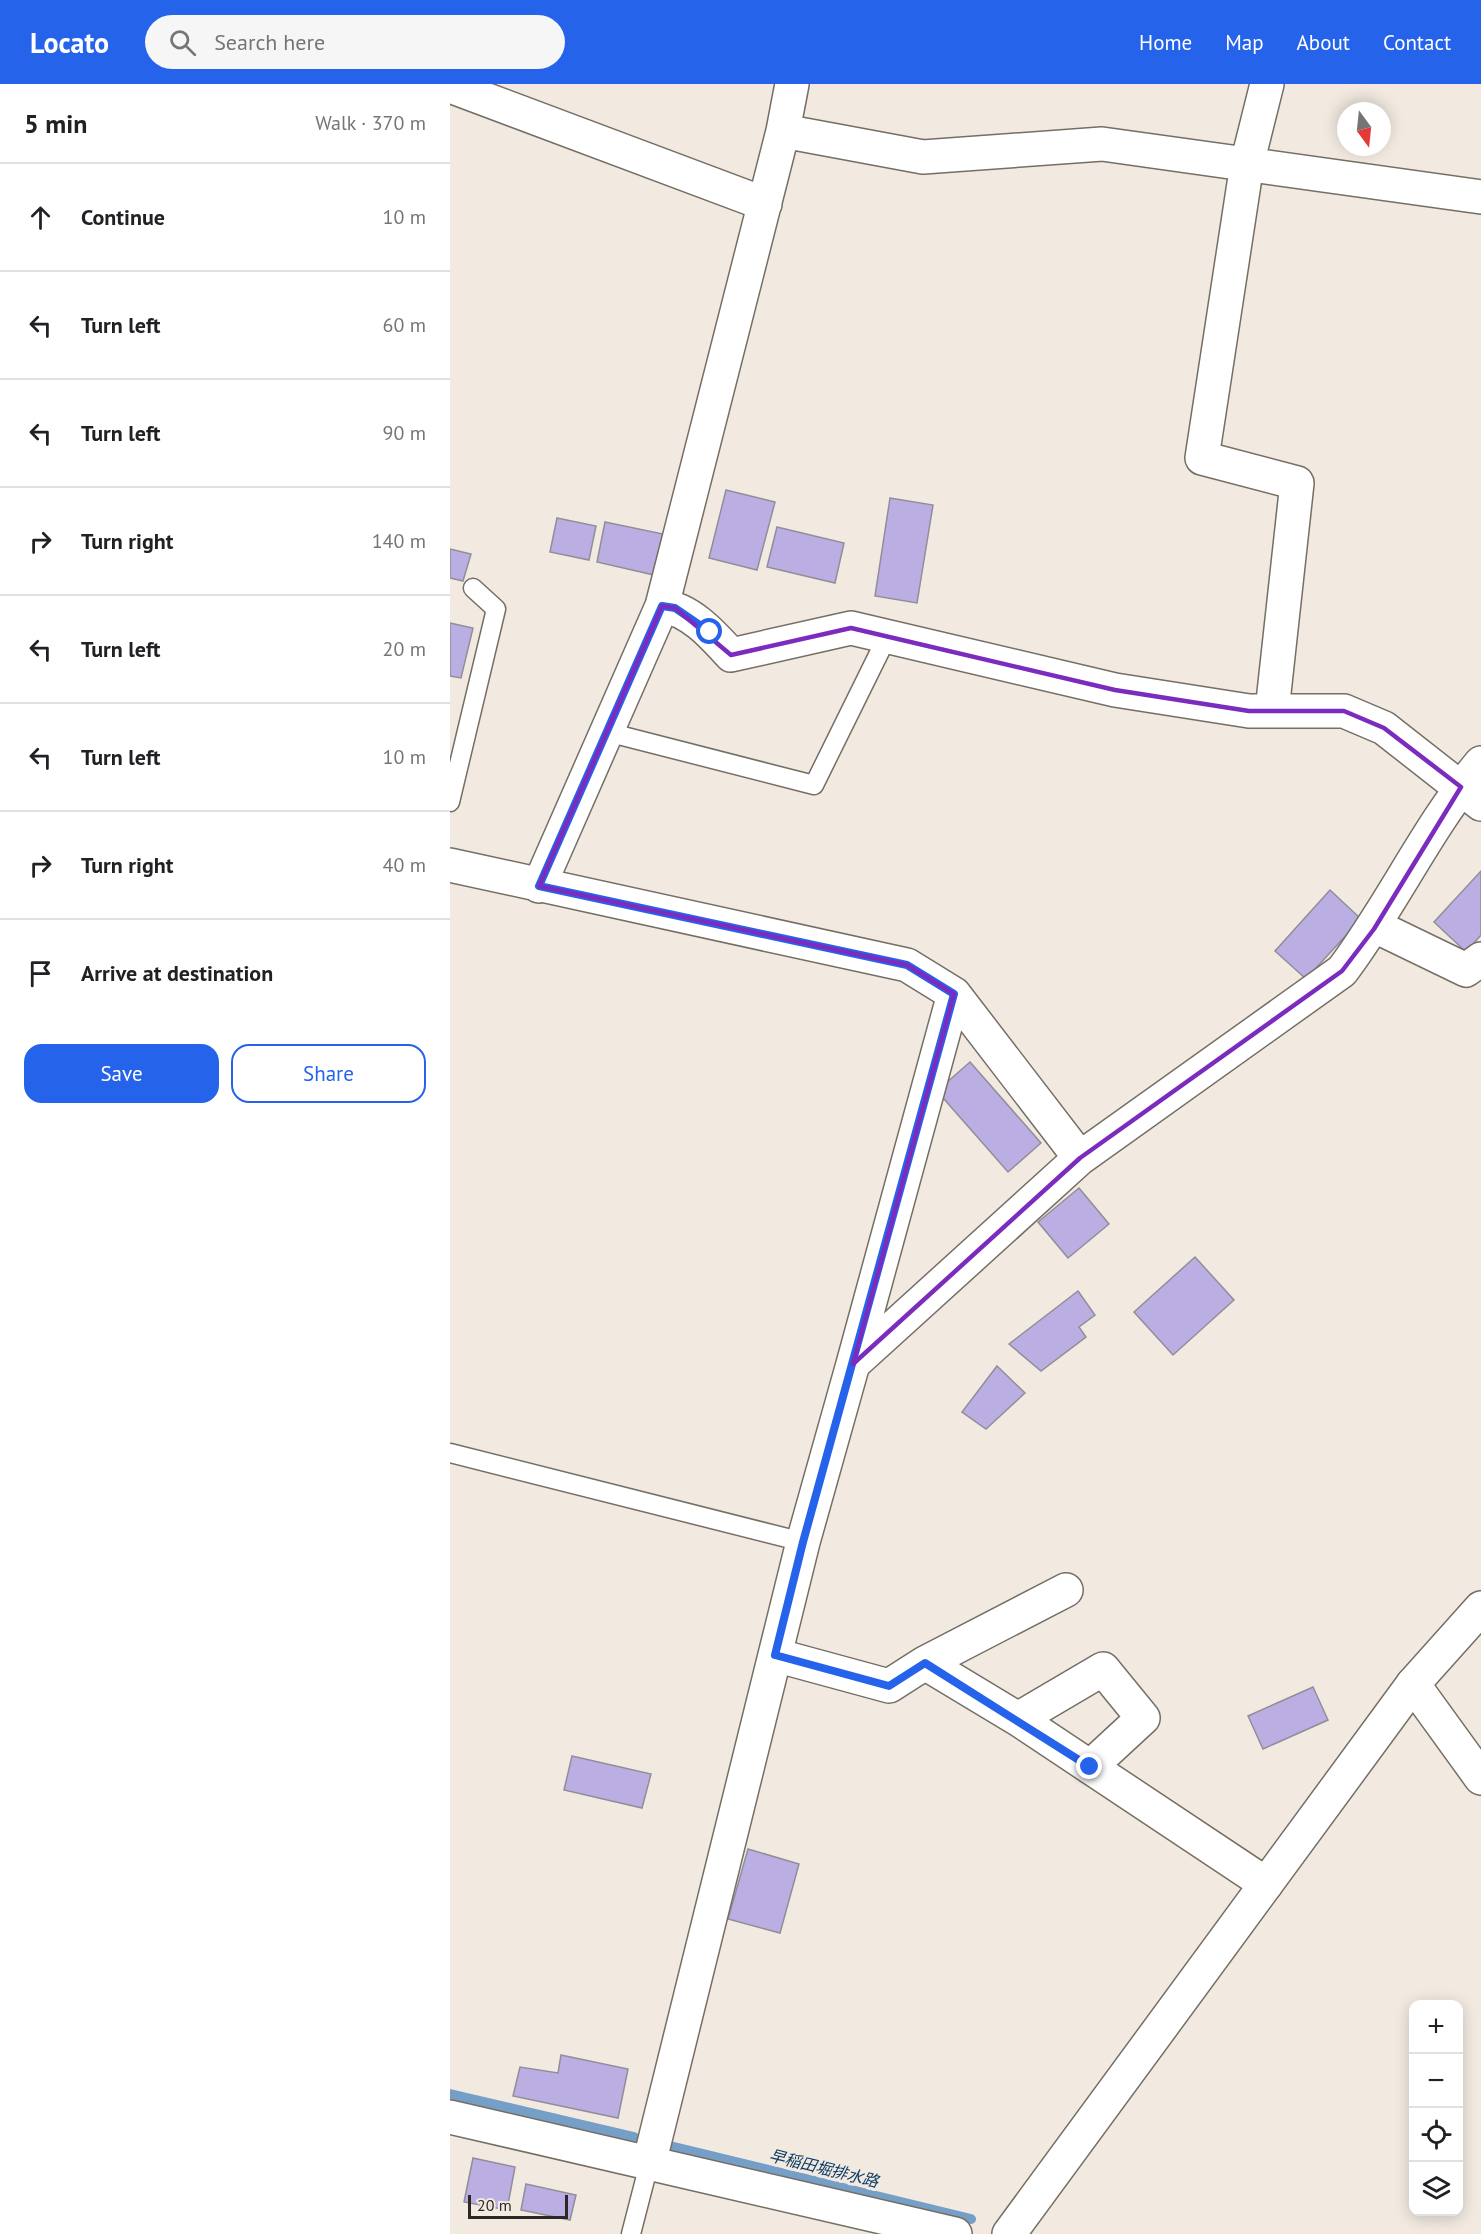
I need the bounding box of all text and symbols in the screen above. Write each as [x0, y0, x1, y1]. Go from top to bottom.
search box [145, 15, 565, 69]
text: Locato [30, 24, 109, 61]
icon: search [166, 26, 199, 59]
text: Search here [214, 28, 325, 56]
text: Home [1139, 29, 1192, 56]
text: Map [1225, 29, 1264, 56]
text: About [1297, 29, 1350, 56]
text: Contact [1383, 29, 1451, 56]
north arrow [1337, 102, 1391, 156]
text: 5 min [24, 107, 87, 140]
text: Walk · 370 m [315, 110, 426, 136]
icon: ahead [24, 201, 57, 234]
text: Continue [81, 203, 165, 231]
text: 10 m [383, 204, 426, 230]
icon: left [24, 309, 57, 342]
text: Turn left [81, 311, 161, 339]
text: 60 m [383, 312, 426, 338]
icon: left [24, 417, 57, 450]
text: Turn left [81, 419, 161, 447]
text: 90 m [383, 420, 426, 446]
icon: right [24, 525, 57, 558]
text: Turn right [81, 527, 173, 555]
text: 140 m [372, 528, 426, 554]
route start [696, 618, 722, 644]
icon: left [24, 633, 57, 666]
text: Turn left [81, 635, 161, 663]
text: 20 m [383, 636, 426, 662]
icon: left [24, 741, 57, 774]
text: Turn left [81, 743, 161, 771]
text: 10 m [383, 744, 426, 770]
icon: right [24, 849, 57, 882]
text: Turn right [81, 851, 173, 879]
text: 40 m [383, 852, 426, 878]
icon: arrive [24, 957, 57, 990]
text: Arrive at destination [81, 959, 273, 987]
button: Save [24, 1044, 219, 1103]
button: Share [231, 1044, 426, 1103]
route end [1076, 1753, 1102, 1779]
map controls [1409, 2000, 1463, 2216]
button: + [1409, 2000, 1463, 2054]
button: − [1409, 2054, 1463, 2108]
button: locate [1409, 2108, 1463, 2162]
water label: 早稲田堀排水路 [767, 2145, 883, 2192]
button: layers [1409, 2162, 1463, 2216]
scale bar [468, 2192, 568, 2220]
text: 20 m [477, 2195, 512, 2215]

